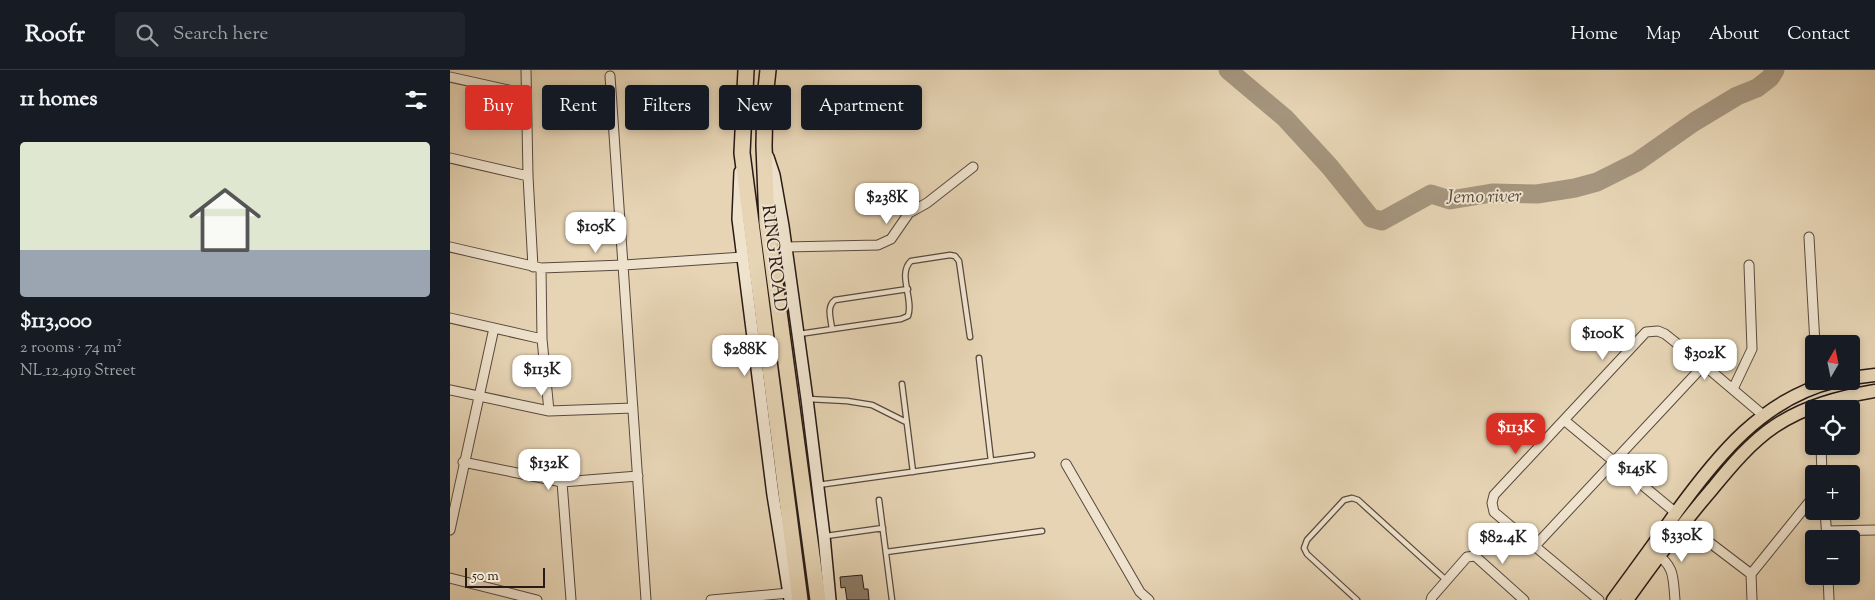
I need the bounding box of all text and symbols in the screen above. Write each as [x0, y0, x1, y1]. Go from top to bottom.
search box [115, 12, 465, 57]
text: Roofr [25, 18, 85, 52]
icon: search [133, 21, 161, 49]
text: Search here [173, 21, 268, 48]
text: Home [1571, 22, 1618, 48]
text: Map [1646, 22, 1681, 48]
text: About [1709, 22, 1759, 48]
text: Contact [1787, 22, 1850, 48]
text: 11 homes [20, 85, 98, 115]
chip: Buy [465, 85, 532, 130]
chip: Rent [542, 85, 615, 130]
chip: Filters [625, 85, 709, 130]
chip: New [719, 85, 791, 130]
chip: Apartment [801, 85, 922, 130]
icon: filters [402, 86, 430, 114]
icon: home [180, 175, 270, 265]
pin: $238K [852, 182, 922, 225]
water label: Jemo river [1445, 183, 1522, 212]
text: $238K [866, 187, 908, 210]
street label: RING ROAD [754, 203, 792, 313]
pin: $105K [561, 212, 631, 254]
text: $105K [576, 216, 616, 239]
text: $113,000 [20, 307, 92, 337]
pin: $100K [1568, 318, 1638, 361]
text: $100K [1582, 323, 1624, 346]
pin: $288K [710, 334, 780, 377]
north arrow [1805, 335, 1860, 390]
map controls [1805, 335, 1860, 585]
text: 2 rooms · 74 m² [20, 337, 122, 360]
pin: $302K [1670, 338, 1740, 381]
text: $288K [723, 339, 767, 362]
text: $302K [1684, 343, 1726, 366]
pin: $113K [507, 354, 577, 397]
text: $113K [523, 359, 561, 382]
text: NL_12_4919 Street [20, 360, 136, 383]
button: locate [1805, 400, 1860, 455]
pin: $113K [1481, 412, 1551, 455]
text: $113K [1497, 417, 1535, 440]
pin: $132K [514, 448, 584, 491]
text: $132K [529, 453, 569, 476]
pin: $145K [1602, 454, 1672, 496]
text: $145K [1617, 458, 1657, 481]
button: + [1805, 465, 1860, 520]
pin: $330K [1647, 520, 1717, 563]
pin: $82.4K [1462, 522, 1544, 565]
text: $330K [1661, 525, 1703, 548]
text: $82.4K [1479, 527, 1527, 550]
button: − [1805, 530, 1860, 585]
scale bar [465, 565, 545, 588]
text: 50 m [472, 567, 499, 587]

